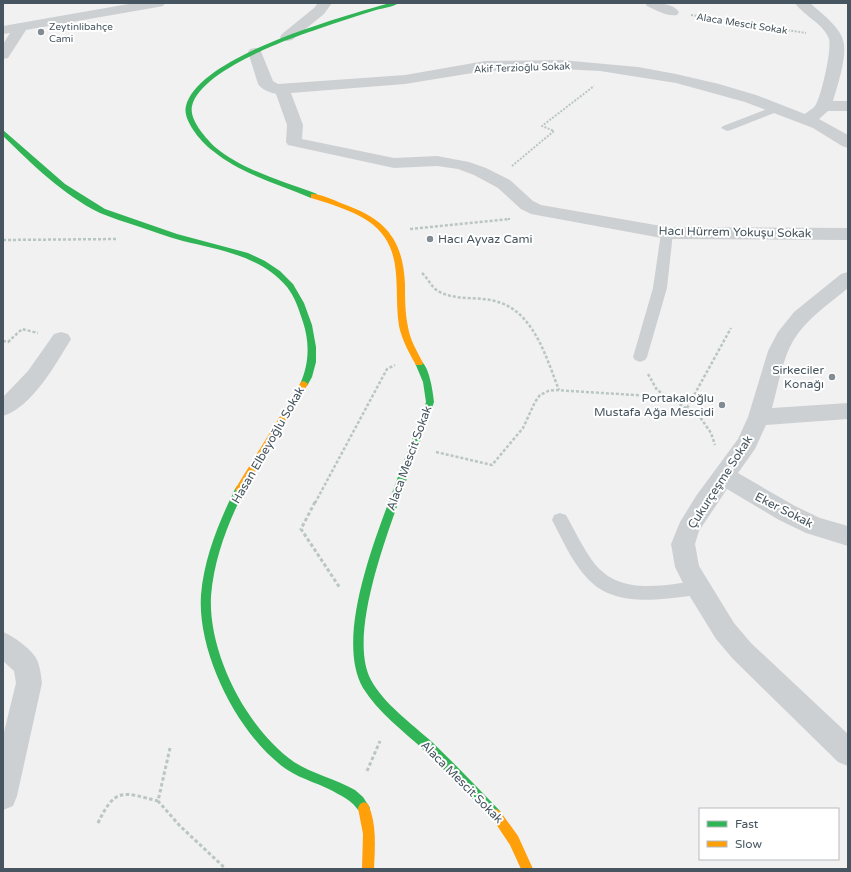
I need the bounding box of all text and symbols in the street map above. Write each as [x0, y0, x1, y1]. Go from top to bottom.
street label: Alaca Mescit Sokak [695, 11, 789, 37]
place label: Zeytinlibahçe Cami [49, 21, 113, 45]
marker: Zeytinlibahçe Cami [36, 27, 46, 37]
street label: Akif Terzioğlu Sokak [474, 60, 571, 76]
street label: Hacı Hürrem Yokuşu Sokak [658, 224, 812, 240]
place label: Hacı Ayvaz Cami [438, 232, 533, 246]
marker: Hacı Ayvaz Cami [425, 234, 435, 244]
place label: Sirkeciler Konağı [772, 363, 824, 391]
marker: Sirkeciler Konağı [827, 372, 837, 382]
street label: Hasan Elbeyoğlu Sokak [229, 384, 307, 506]
place label: Portakaloğlu Mustafa Ağa Mescidi [594, 391, 714, 419]
marker: Portakaloğlu Mustafa Ağa Mescidi [717, 400, 727, 410]
street label: Alaca Mescit Sokak [384, 403, 435, 512]
street label: Çukurçeşme Sokak [685, 433, 756, 531]
street label: Eker Sokak [753, 489, 816, 531]
street label: Alaca Mescit Sokak [418, 738, 506, 826]
legend [699, 808, 839, 860]
text: Fast [735, 817, 759, 831]
text: Slow [735, 837, 762, 851]

